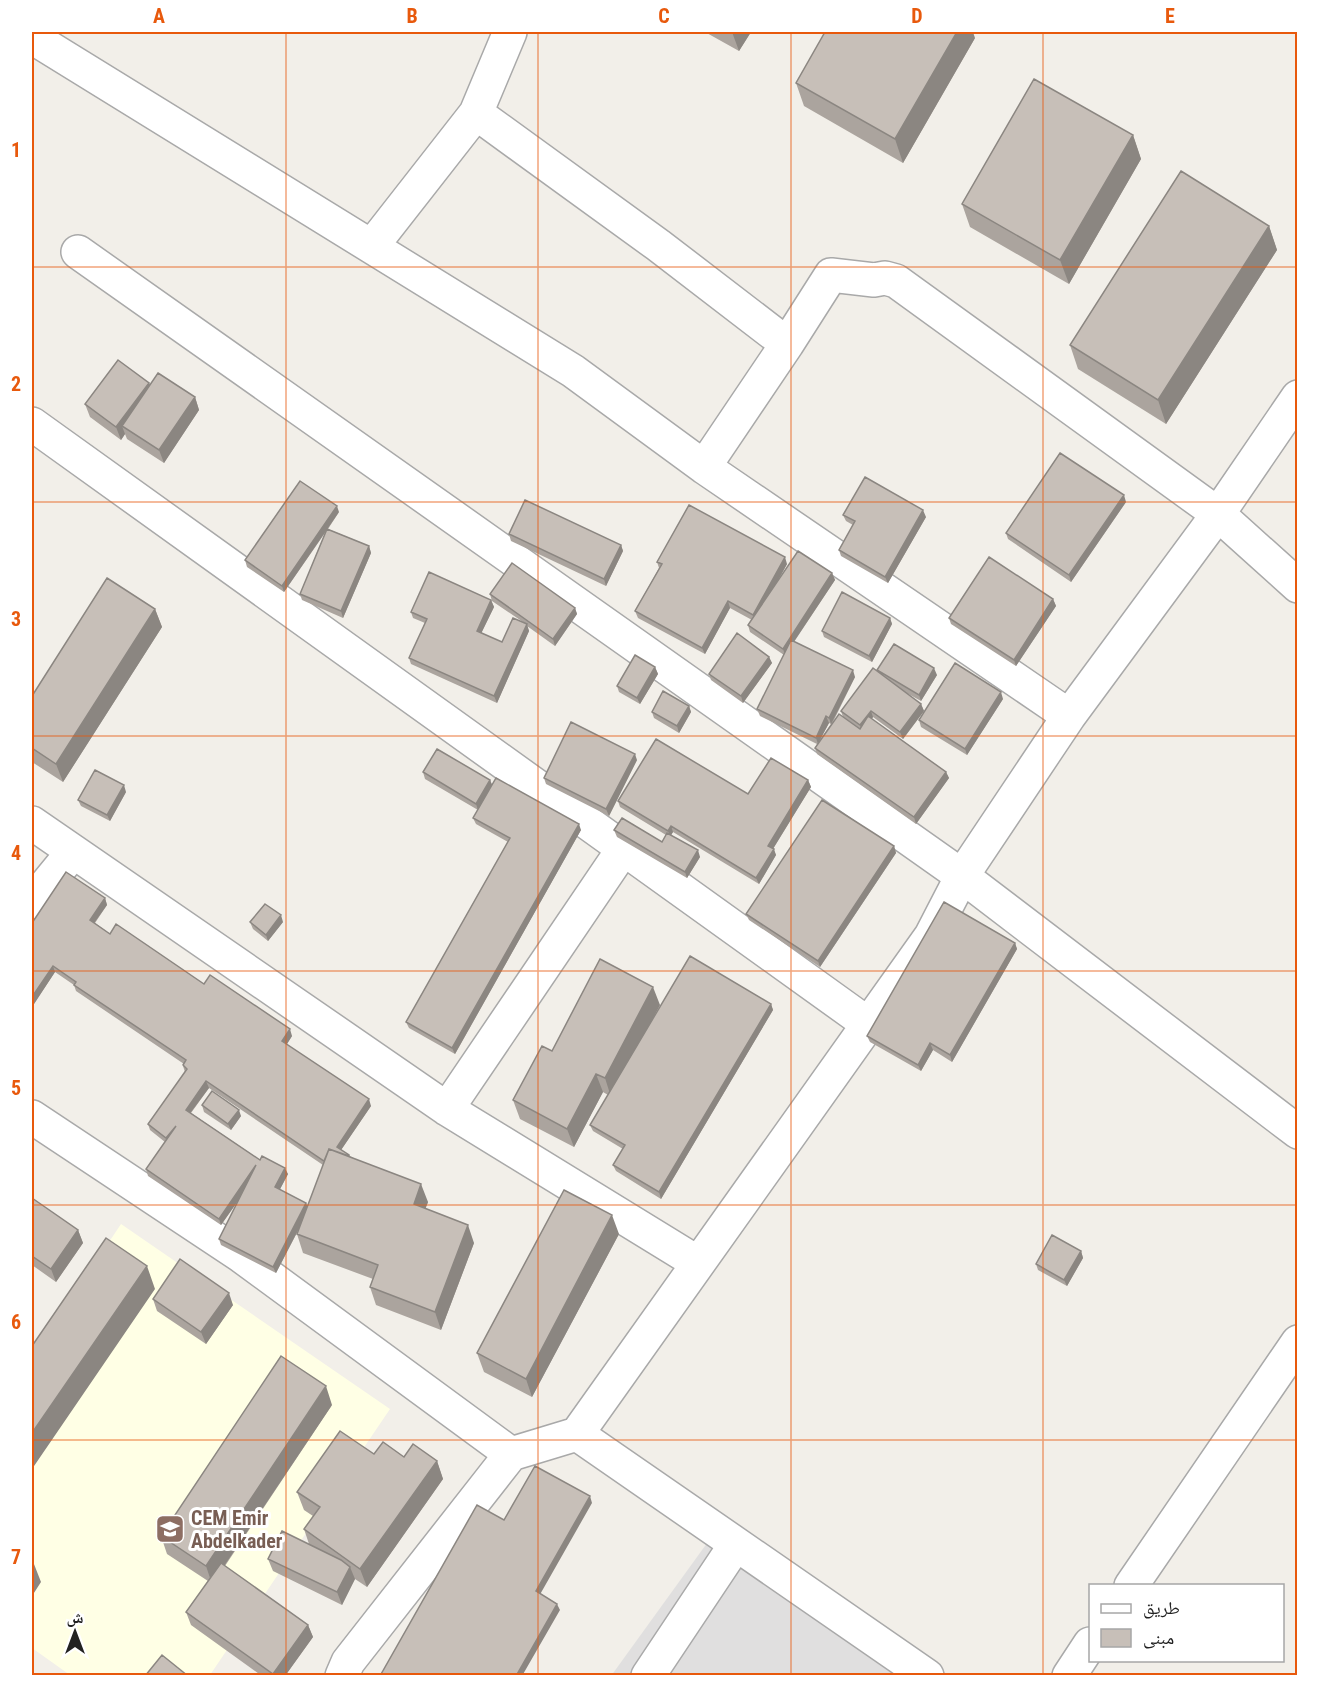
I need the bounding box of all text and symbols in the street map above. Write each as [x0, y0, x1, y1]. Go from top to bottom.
text: A [153, 4, 165, 28]
text: B [406, 4, 418, 28]
text: C [658, 4, 670, 28]
text: D [911, 4, 923, 28]
text: E [1165, 4, 1175, 28]
text: 1 [11, 138, 21, 162]
text: 2 [11, 372, 21, 396]
text: 3 [11, 607, 21, 631]
text: 4 [11, 841, 21, 865]
text: 5 [11, 1076, 21, 1100]
text: 6 [11, 1310, 21, 1334]
place label: CEM Emir Abdelkader [191, 1506, 283, 1553]
school or university icon: CEM Emir Abdelkader [154, 1513, 186, 1545]
text: 7 [11, 1545, 21, 1569]
legend [1089, 1584, 1284, 1662]
text: طريق [1143, 1597, 1180, 1619]
north arrow [45, 1602, 105, 1662]
text: ش [67, 1608, 84, 1627]
text: مبنى [1143, 1627, 1174, 1649]

